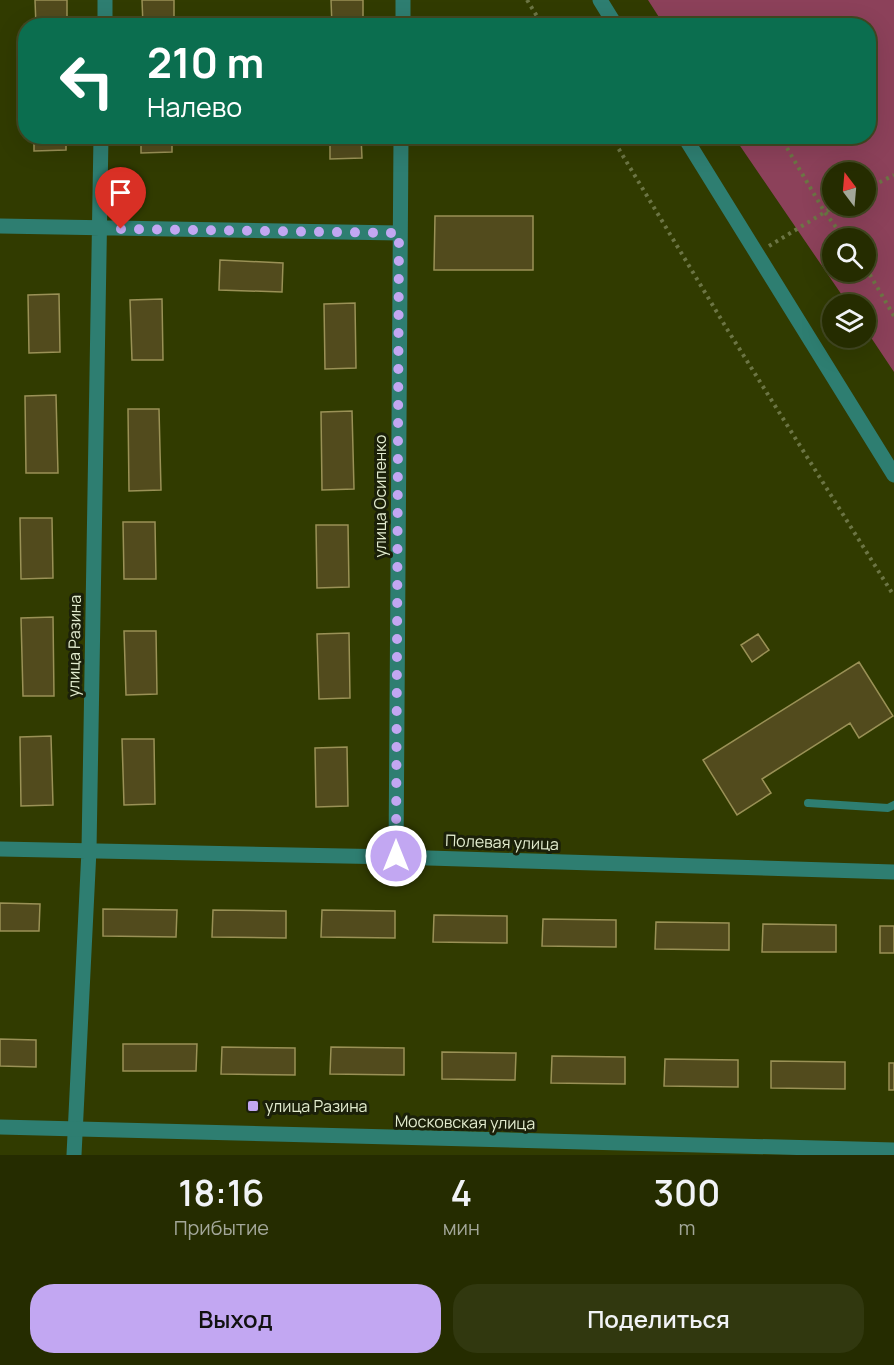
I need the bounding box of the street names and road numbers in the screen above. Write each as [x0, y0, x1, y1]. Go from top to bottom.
street label: улица Осипенко [369, 434, 391, 558]
street label: улица Разина [62, 595, 86, 697]
street label: Полевая улица [445, 829, 559, 855]
street label: Московская улица [395, 1110, 535, 1134]

